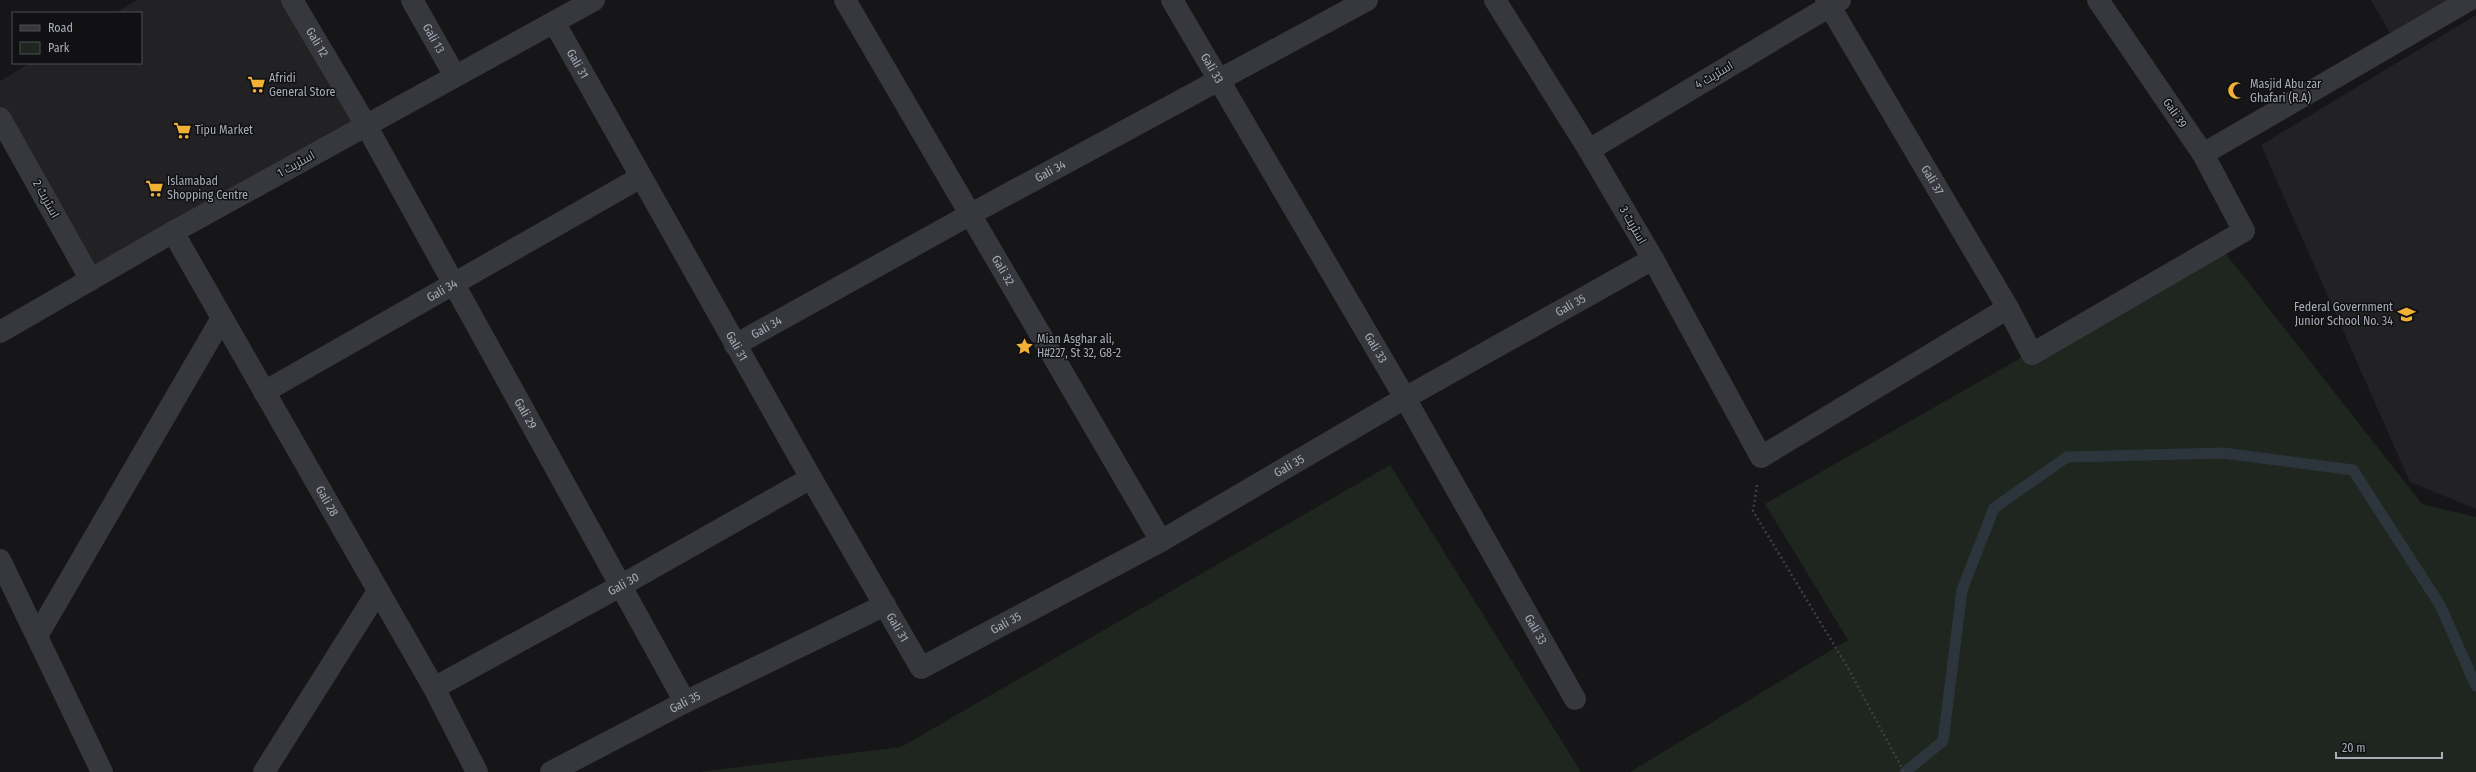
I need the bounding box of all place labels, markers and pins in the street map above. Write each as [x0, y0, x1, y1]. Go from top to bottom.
place label: Afridi General Store [269, 71, 335, 99]
supermarket icon: Afridi General Store [246, 75, 266, 95]
place label: Masjid Abu zar Ghafari (R.A) [2250, 77, 2322, 105]
mosque icon: Masjid Abu zar Ghafari (R.A) [2227, 81, 2247, 101]
supermarket icon: Tipu Market [172, 120, 192, 140]
place label: Tipu Market [195, 123, 253, 137]
place label: Islamabad Shopping Centre [167, 174, 248, 202]
supermarket icon: Islamabad Shopping Centre [144, 178, 164, 198]
place label: Federal Government Junior School No. 34 [2294, 300, 2393, 328]
school or university icon: Federal Government Junior School No. 34 [2396, 304, 2416, 324]
place label: Mian Asghar ali, H#227, St 32, G8-2 [1037, 332, 1121, 360]
place icon: Mian Asghar ali, H#227, St 32, G8-2 [1014, 336, 1034, 356]

